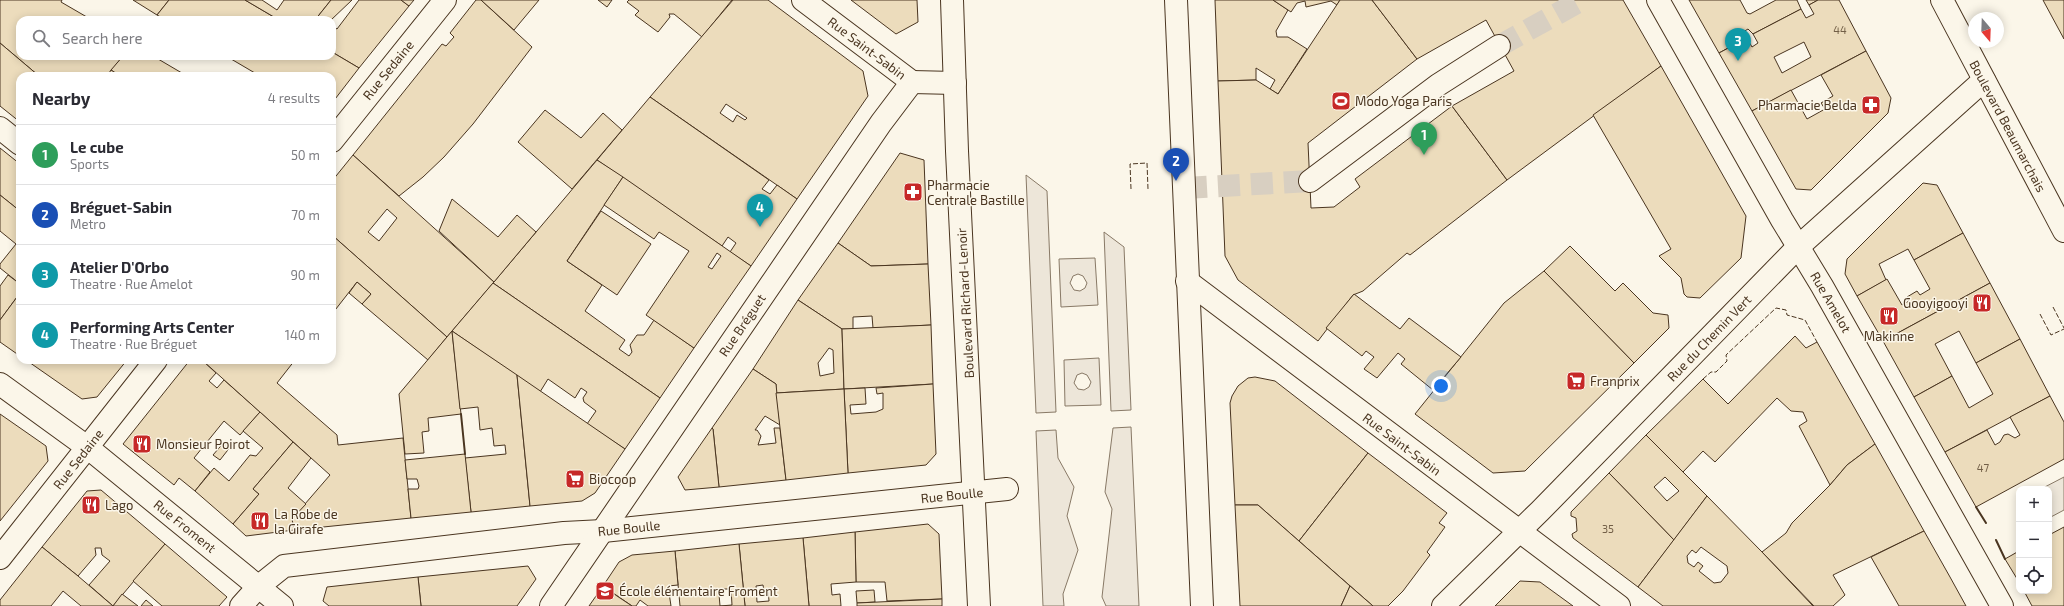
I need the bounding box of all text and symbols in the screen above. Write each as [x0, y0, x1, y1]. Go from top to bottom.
north arrow [1968, 12, 2004, 48]
street label: Rue Saint-Sabin [825, 13, 909, 83]
search box [16, 16, 336, 60]
house number: 44 [1833, 23, 1847, 36]
icon: search [30, 27, 52, 49]
pin: 3 [1725, 28, 1751, 61]
text: Search here [62, 29, 143, 47]
street label: Rue Sedaine [359, 37, 417, 103]
street label: Boulevard Beaumarchais [1966, 57, 2050, 195]
text: Nearby [32, 88, 90, 108]
text: 4 results [268, 90, 320, 106]
sports icon: Modo Yoga Paris [1330, 90, 1352, 112]
place label: Modo Yoga Paris [1355, 93, 1452, 109]
pharmacy icon: Pharmacie Belda [1860, 94, 1882, 116]
place label: Pharmacie Belda [1758, 97, 1857, 113]
pin: 1 [1411, 122, 1437, 155]
text: Le cube [70, 138, 124, 156]
text: 1 [42, 147, 48, 163]
text: 50 m [291, 147, 320, 163]
pin: 2 [1163, 148, 1189, 181]
text: Sports [70, 156, 109, 172]
place label: Pharmacie Centrale Bastille [927, 177, 1025, 208]
pharmacy icon: Pharmacie Centrale Bastille [902, 181, 924, 203]
pin: 4 [747, 194, 773, 227]
text: Bréguet-Sabin [70, 198, 172, 216]
text: 2 [41, 207, 49, 223]
text: 70 m [291, 207, 320, 223]
text: Metro [70, 216, 106, 232]
street label: Boulevard Richard-Lenoir [953, 227, 977, 379]
text: Atelier D'Orbo [70, 258, 169, 276]
text: 3 [41, 267, 49, 283]
text: 90 m [290, 267, 320, 283]
street label: Rue Amelot [1807, 269, 1855, 335]
text: Theatre · Rue Amelot [70, 276, 193, 292]
street label: Rue Bréguet [715, 291, 769, 359]
street label: Rue du Chemin Vert [1664, 291, 1754, 385]
restaurant icon: Gooyigooyi [1971, 292, 1993, 314]
place label: Gooyigooyi [1903, 295, 1968, 311]
restaurant icon: Makinne [1878, 305, 1900, 327]
text: Performing Arts Center [70, 318, 234, 336]
text: 4 [41, 327, 49, 343]
text: 140 m [285, 327, 320, 343]
place label: Makinne [1864, 328, 1914, 344]
text: Theatre · Rue Bréguet [70, 336, 197, 352]
supermarket icon: Franprix [1565, 370, 1587, 392]
place label: Franprix [1590, 373, 1640, 389]
your location [1431, 376, 1451, 396]
street label: Rue Saint-Sabin [1360, 409, 1444, 479]
street label: Rue Sedaine [50, 426, 106, 492]
restaurant icon: Monsieur Poirot [131, 433, 153, 455]
place label: Monsieur Poirot [156, 436, 250, 452]
house number: 47 [1977, 461, 1990, 474]
supermarket icon: Biocoop [564, 468, 586, 490]
place label: Biocoop [589, 471, 636, 487]
street label: Rue Boulle [920, 484, 984, 506]
map controls [2016, 486, 2052, 594]
button: + [2016, 486, 2052, 522]
restaurant icon: Lago [80, 494, 102, 516]
street label: Rue Froment [151, 496, 219, 556]
place label: Lago [105, 497, 133, 513]
place label: La Robe de la Girafe [274, 506, 338, 537]
restaurant icon: La Robe de la Girafe [249, 510, 271, 532]
street label: Rue Boulle [597, 517, 661, 539]
house number: 35 [1602, 522, 1614, 535]
button: − [2016, 522, 2052, 558]
button: locate [2016, 558, 2052, 594]
school or university icon: École élémentaire Froment [594, 580, 616, 602]
place label: École élémentaire Froment [619, 582, 778, 599]

